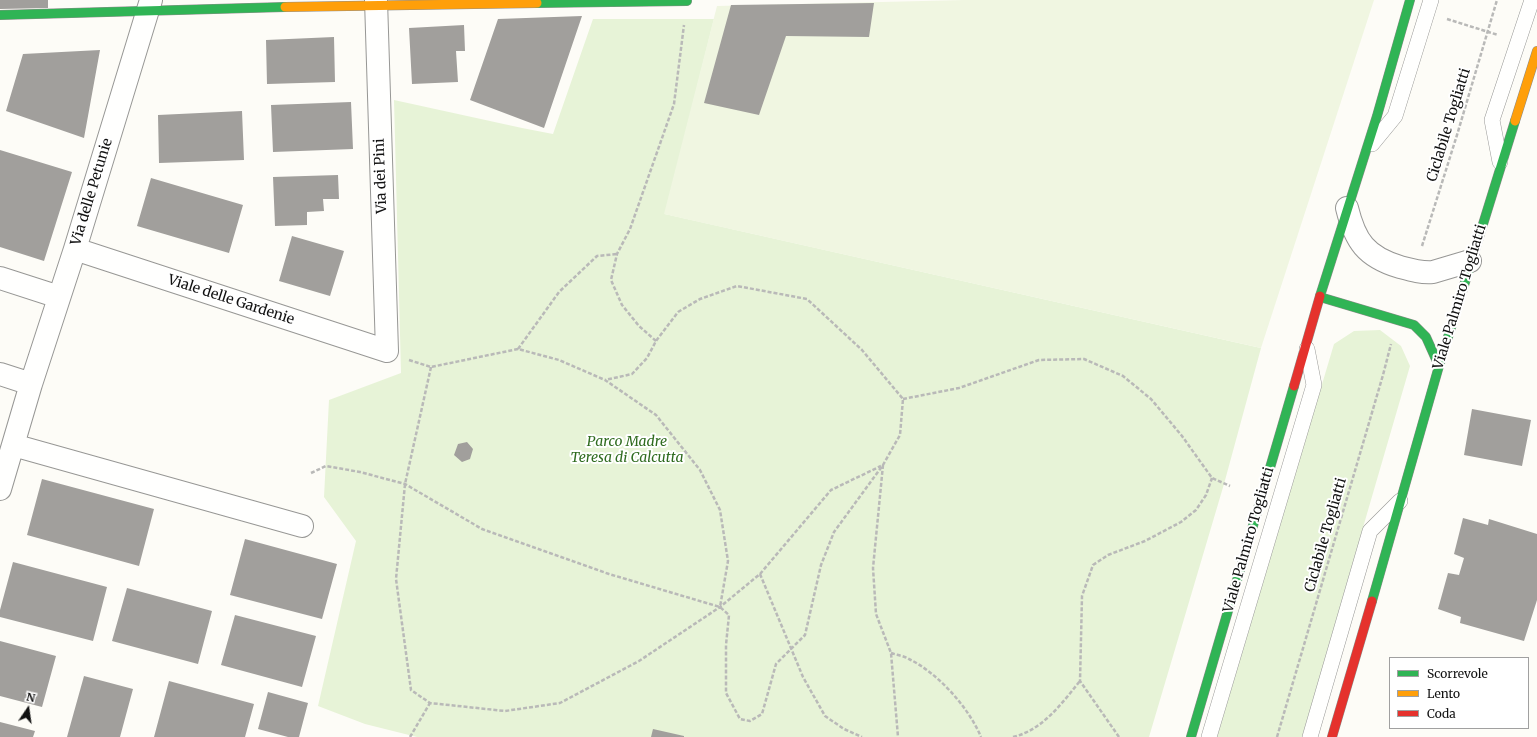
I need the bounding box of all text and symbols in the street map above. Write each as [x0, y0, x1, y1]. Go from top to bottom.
street label: Ciclabile Togliatti [1424, 66, 1474, 184]
street label: Via delle Petunie [68, 136, 116, 248]
street label: Via dei Pini [371, 138, 391, 214]
street label: Viale Palmiro Togliatti [1430, 222, 1490, 372]
street label: Viale delle Gardenie [166, 272, 296, 328]
park label: Parco Madre Teresa di Calcutta [571, 434, 683, 466]
street label: Viale Palmiro Togliatti [1220, 465, 1278, 615]
street label: Ciclabile Togliatti [1302, 476, 1350, 594]
legend [1389, 657, 1529, 729]
text: Scorrevole [1427, 666, 1488, 681]
text: Lento [1427, 686, 1460, 701]
north arrow [8, 689, 48, 729]
text: N [25, 690, 37, 705]
text: Coda [1427, 706, 1456, 721]

